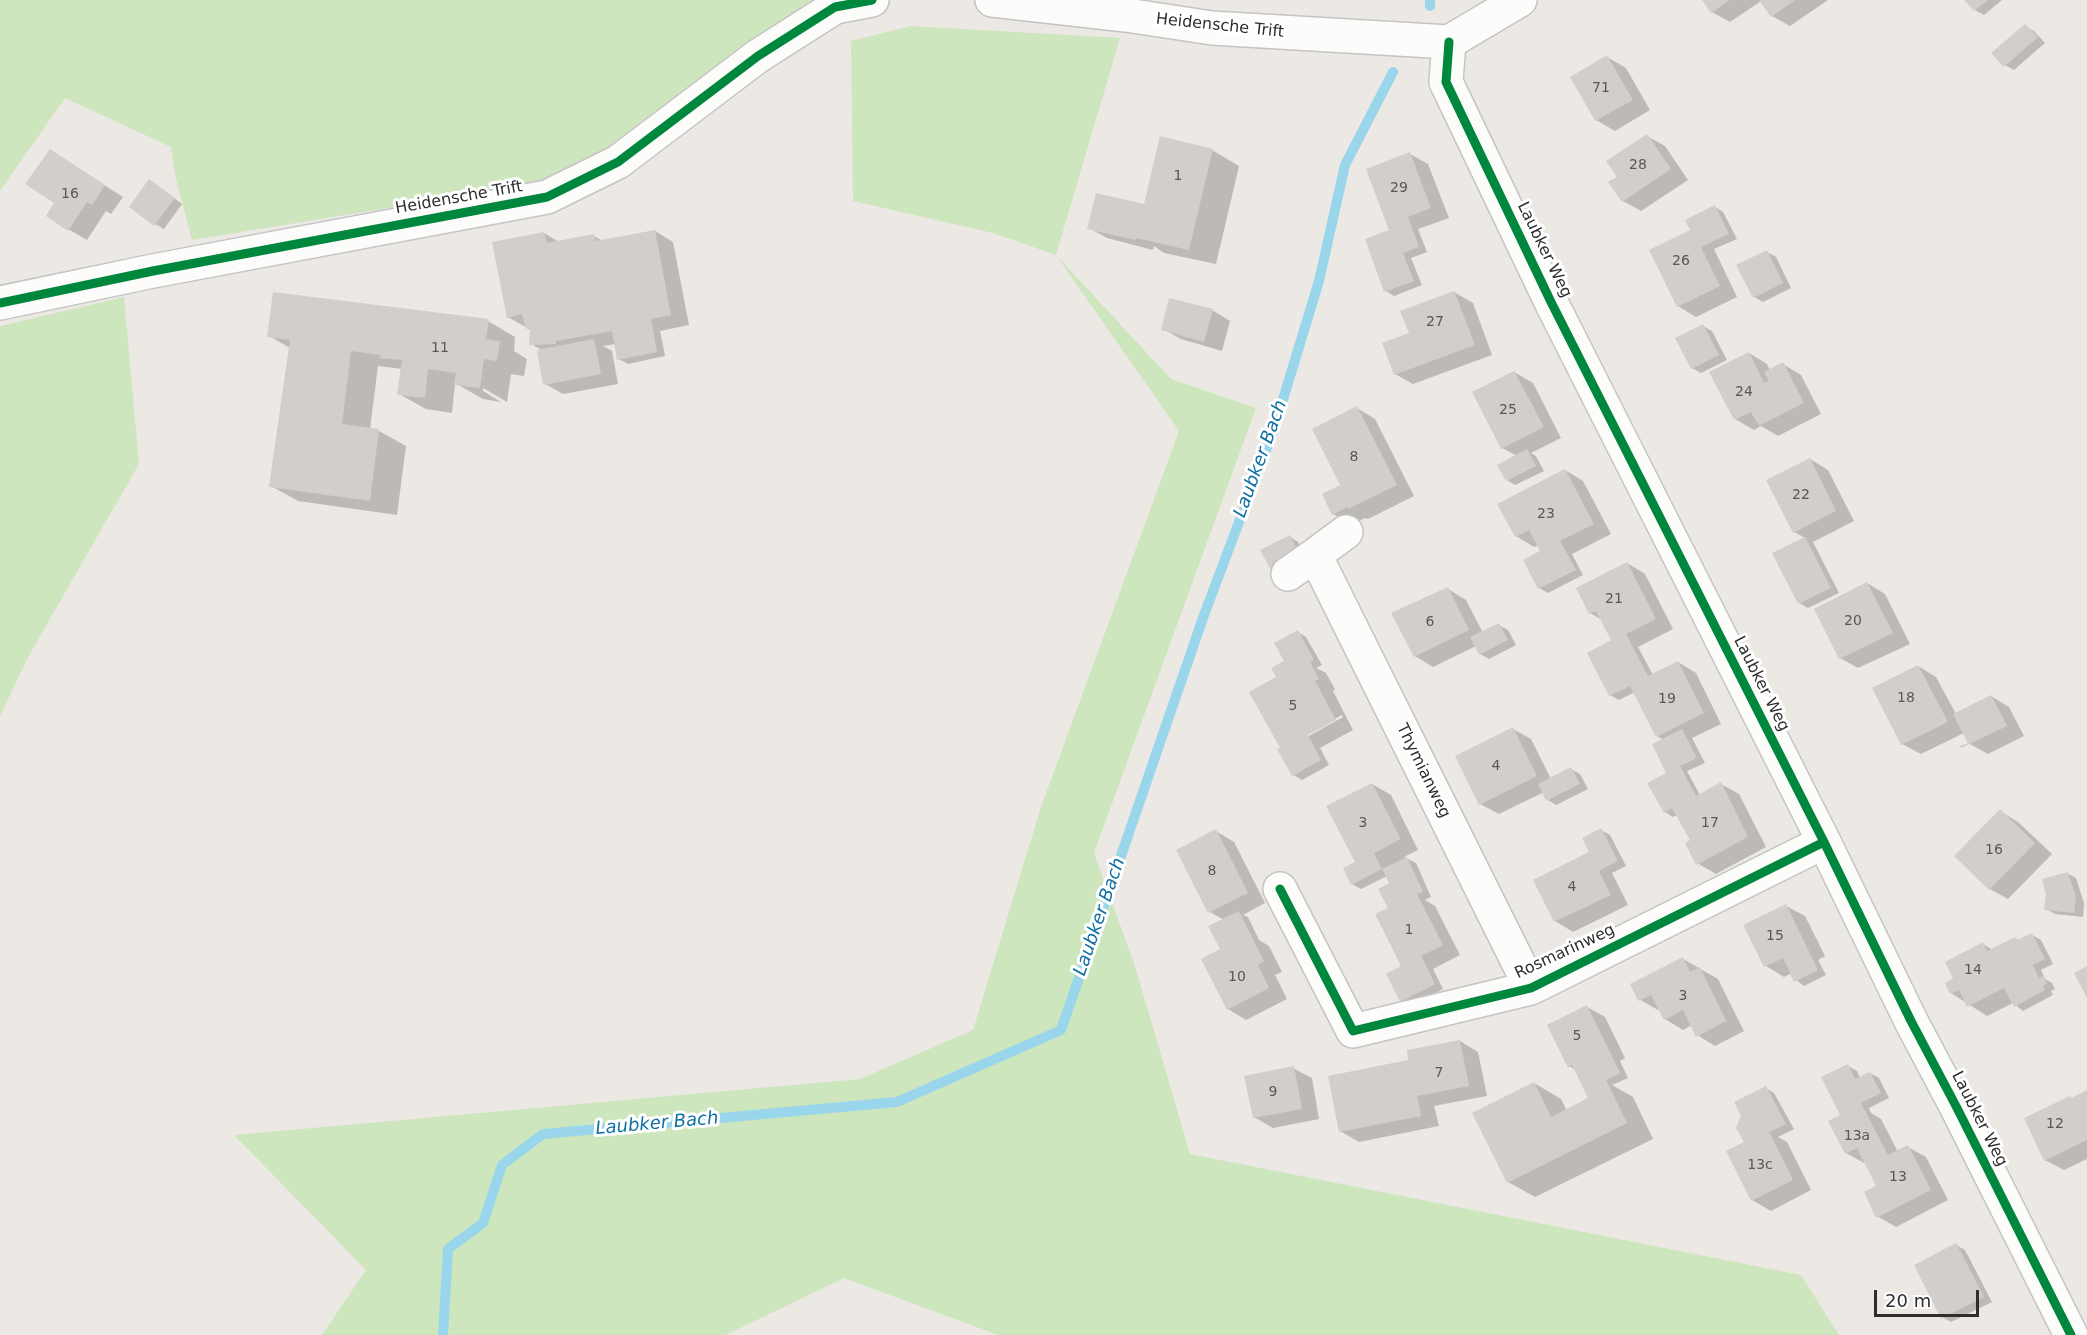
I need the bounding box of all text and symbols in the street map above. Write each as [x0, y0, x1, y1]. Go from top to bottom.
street label: Heidensche Trift [1155, 10, 1285, 42]
house number: 71 [1592, 80, 1610, 96]
house number: 28 [1629, 157, 1647, 173]
house number: 1 [1174, 168, 1182, 184]
street label: Heidensche Trift [394, 177, 524, 219]
house number: 29 [1390, 180, 1408, 196]
house number: 16 [61, 186, 79, 202]
street label: Laubker Weg [1513, 199, 1575, 301]
house number: 26 [1672, 253, 1690, 269]
house number: 27 [1426, 314, 1444, 330]
house number: 11 [431, 340, 449, 356]
house number: 24 [1735, 384, 1753, 400]
water label: Laubker Bach [1230, 397, 1292, 521]
house number: 25 [1499, 402, 1517, 418]
house number: 8 [1350, 449, 1358, 465]
house number: 22 [1792, 487, 1810, 503]
house number: 23 [1537, 506, 1555, 522]
house number: 21 [1605, 591, 1623, 607]
house number: 20 [1844, 613, 1862, 629]
house number: 6 [1426, 614, 1434, 630]
street label: Laubker Weg [1729, 633, 1793, 735]
house number: 18 [1897, 690, 1915, 706]
house number: 19 [1658, 691, 1676, 707]
house number: 5 [1289, 698, 1297, 714]
street label: Thymianweg [1392, 721, 1454, 821]
house number: 4 [1492, 758, 1500, 774]
house number: 3 [1359, 815, 1367, 831]
house number: 17 [1701, 815, 1719, 831]
house number: 16 [1985, 842, 2003, 858]
water label: Laubker Bach [1070, 855, 1130, 979]
house number: 8 [1208, 863, 1216, 879]
house number: 4 [1568, 879, 1576, 895]
street label: Rosmarinweg [1512, 920, 1618, 984]
house number: 1 [1405, 922, 1413, 938]
house number: 15 [1766, 928, 1784, 944]
house number: 14 [1964, 962, 1982, 978]
house number: 10 [1228, 969, 1246, 985]
house number: 3 [1679, 988, 1687, 1004]
house number: 5 [1573, 1028, 1581, 1044]
house number: 7 [1435, 1065, 1443, 1081]
street label: Laubker Weg [1947, 1068, 2011, 1170]
house number: 9 [1269, 1084, 1277, 1100]
water label: Laubker Bach [595, 1108, 719, 1140]
house number: 12 [2046, 1116, 2064, 1132]
house number: 13a [1844, 1128, 1870, 1144]
house number: 13c [1747, 1157, 1773, 1173]
house number: 13 [1889, 1169, 1907, 1185]
scale bar [1877, 1278, 1982, 1316]
text: 20 m [1885, 1290, 1931, 1311]

